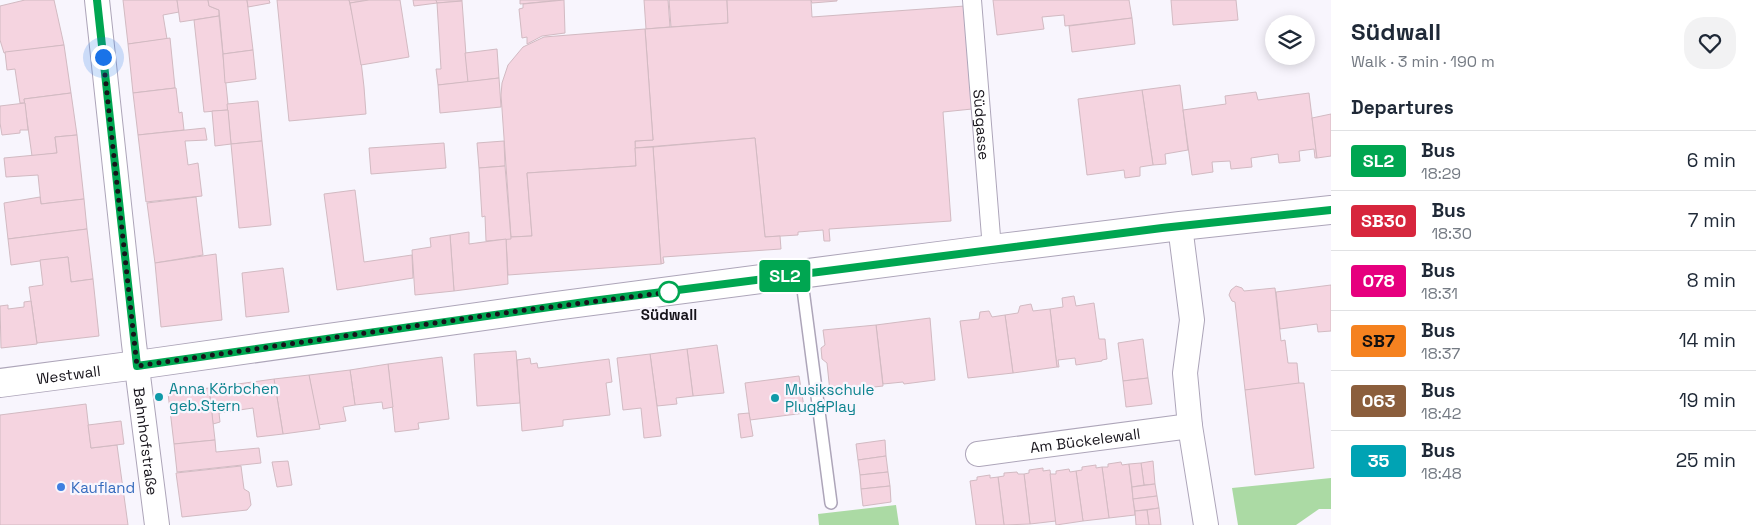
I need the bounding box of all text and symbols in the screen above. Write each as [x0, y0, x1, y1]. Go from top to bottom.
map controls [1265, 15, 1315, 65]
button: layers [1265, 15, 1315, 65]
text: Südwall [1351, 16, 1441, 47]
button: heart [1684, 17, 1736, 69]
your location [91, 45, 116, 70]
text: Walk · 3 min · 190 m [1351, 51, 1495, 72]
street label: Südgasse [970, 88, 994, 161]
text: Departures [1351, 95, 1454, 120]
text: Bus [1421, 138, 1455, 163]
text: 6 min [1687, 148, 1736, 173]
text: SL2 [1363, 149, 1394, 172]
text: 18:29 [1421, 163, 1461, 184]
text: Bus [1431, 198, 1466, 223]
text: 7 min [1688, 208, 1736, 233]
text: SB30 [1361, 209, 1406, 232]
text: 18:30 [1431, 223, 1472, 244]
text: Bus [1421, 258, 1455, 283]
line badge: SL2 [756, 260, 814, 292]
text: SL2 [769, 264, 801, 287]
text: 8 min [1687, 268, 1736, 293]
text: 078 [1362, 269, 1395, 292]
marker: Südwall [658, 281, 680, 303]
text: 18:31 [1421, 283, 1458, 304]
place label: Südwall [641, 305, 697, 324]
text: Bus [1421, 318, 1455, 343]
text: 14 min [1679, 328, 1736, 353]
text: SB7 [1362, 329, 1395, 352]
text: 18:37 [1421, 343, 1460, 364]
street label: Westwall [35, 360, 102, 388]
text: Bus [1421, 378, 1455, 403]
place label: Anna Körbchen geb.Stern [169, 379, 279, 415]
place label: Musikschule Plug&Play [785, 380, 874, 416]
street label: Bahnhofstraße [130, 386, 163, 496]
text: 19 min [1679, 388, 1736, 413]
text: 063 [1362, 389, 1395, 412]
marker: Anna Körbchen geb.Stern [153, 391, 165, 403]
marker: Musikschule Plug&Play [769, 392, 781, 404]
text: 18:42 [1421, 403, 1461, 424]
street label: Am Bückelewall [1029, 423, 1141, 457]
text: Bus [1421, 438, 1455, 463]
text: 25 min [1676, 448, 1736, 473]
text: 35 [1368, 449, 1389, 472]
text: 18:48 [1421, 463, 1462, 484]
place label: Kaufland [71, 478, 135, 497]
marker: Kaufland [55, 481, 67, 493]

